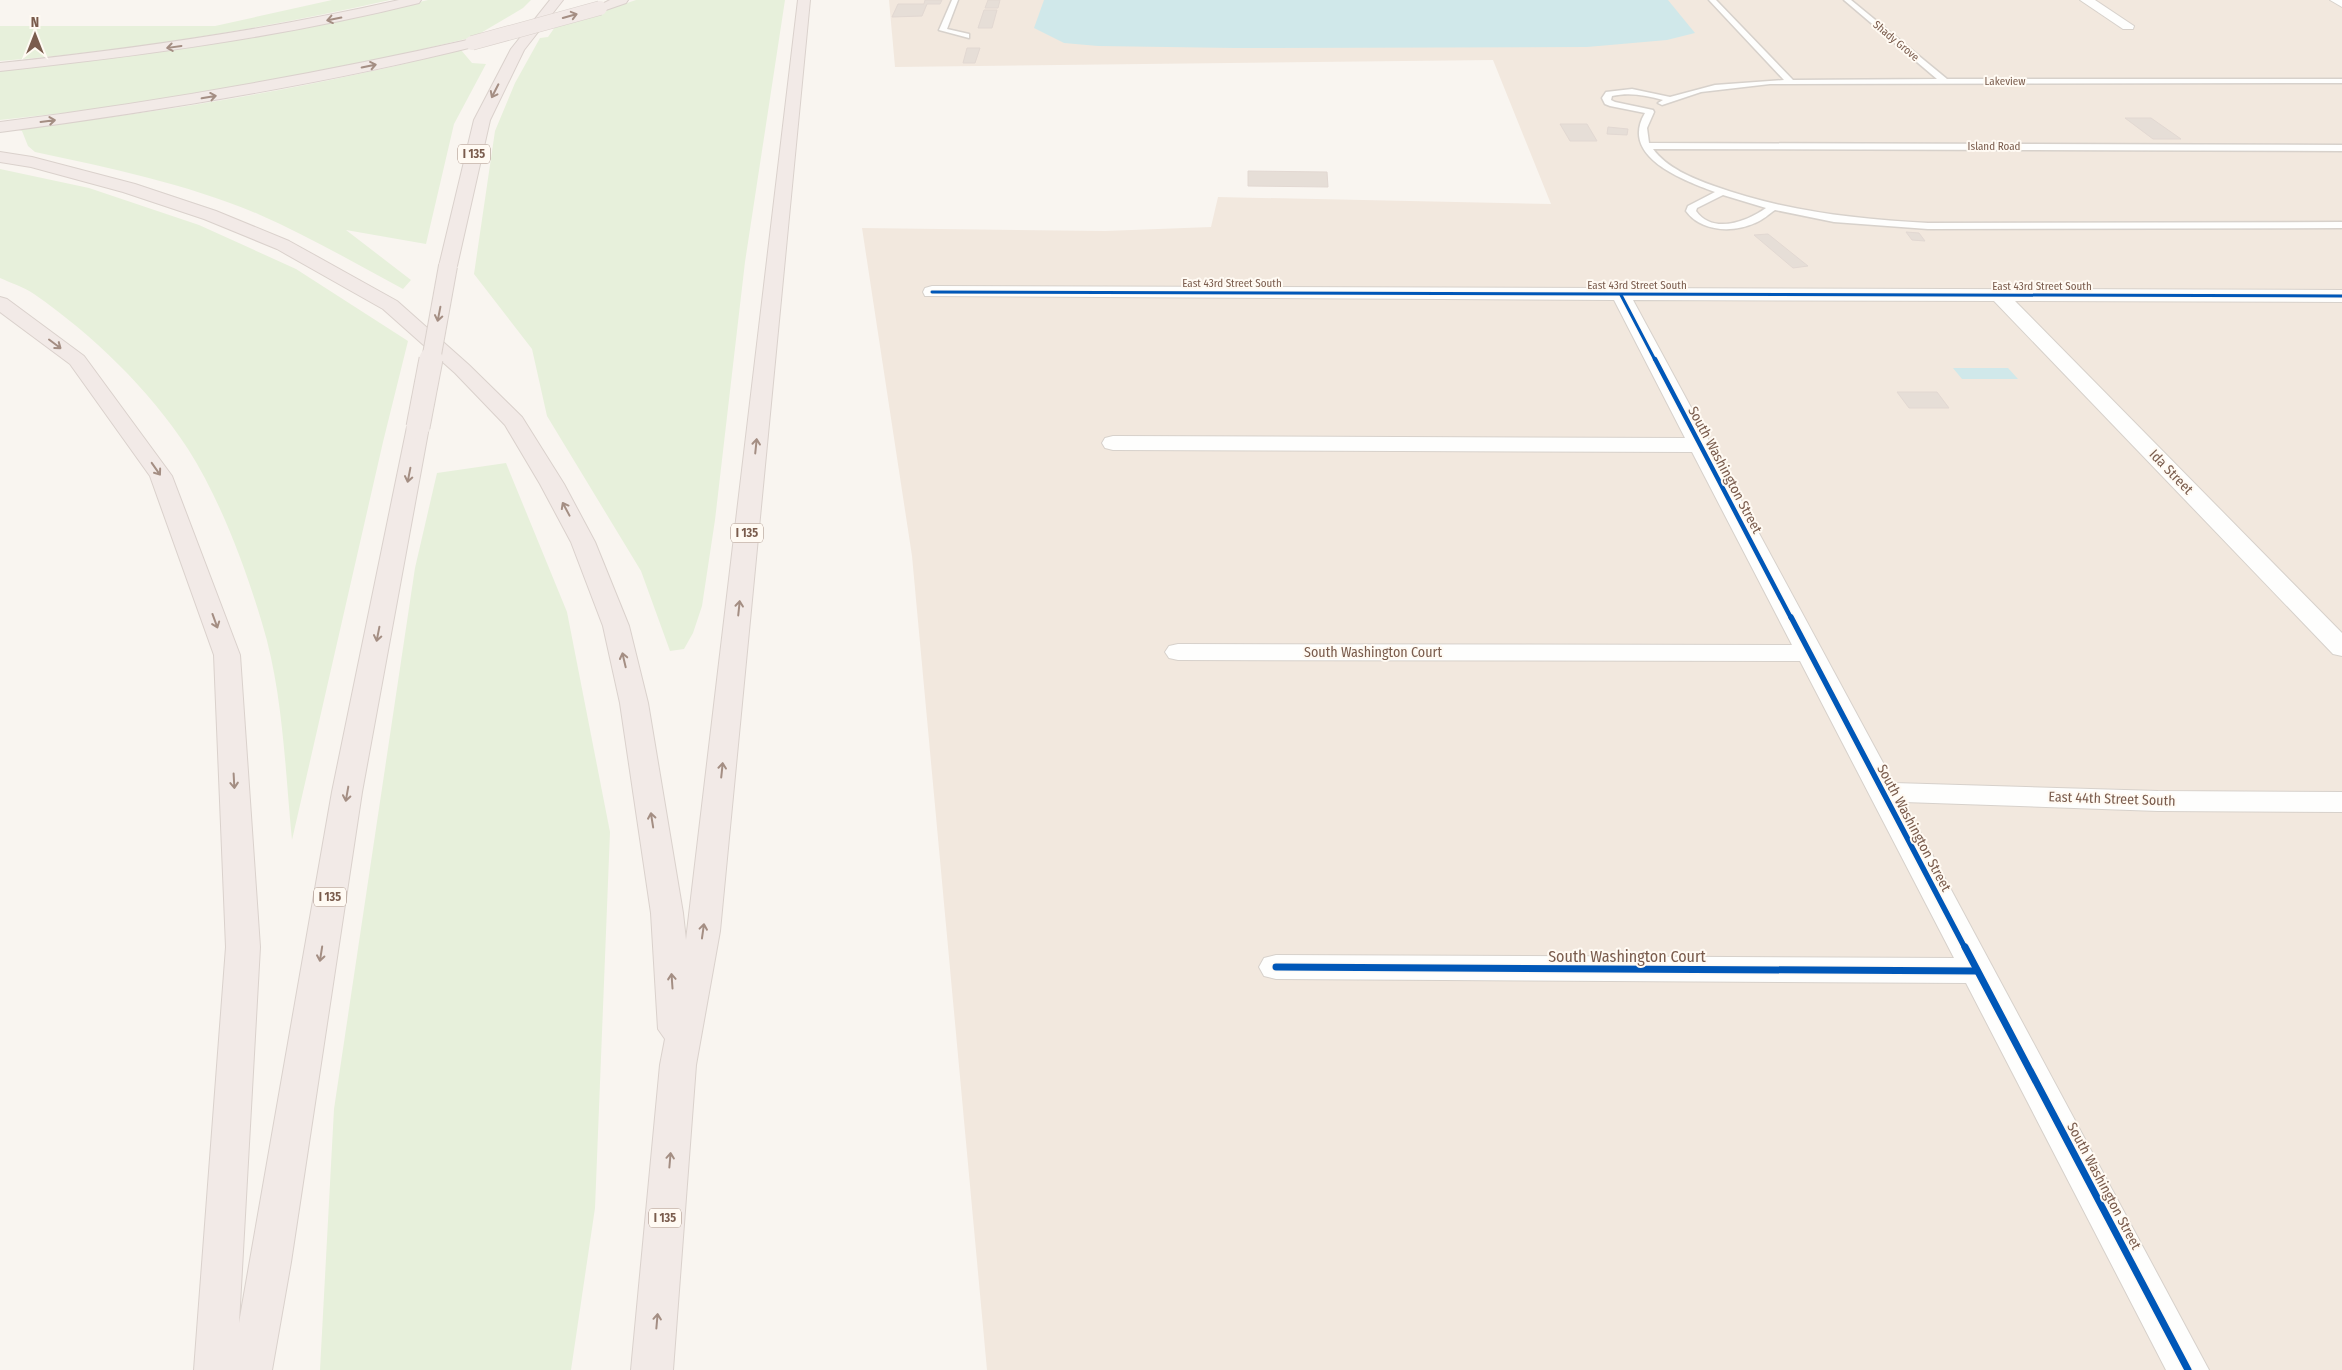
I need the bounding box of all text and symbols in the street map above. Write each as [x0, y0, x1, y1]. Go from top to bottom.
north arrow [10, 10, 60, 60]
one-way arrow [561, 11, 577, 21]
text: N [31, 14, 39, 31]
one-way arrow [326, 14, 342, 24]
street label: Shady Grove [1870, 18, 1922, 64]
one-way arrow [166, 42, 182, 52]
one-way arrow [360, 61, 376, 71]
street label: Lakeview [1985, 75, 2025, 88]
one-way arrow [490, 84, 500, 99]
one-way arrow [201, 91, 217, 101]
one-way arrow [40, 116, 56, 126]
street label: Island Road [1968, 140, 2020, 153]
road number: I 135 [458, 144, 490, 164]
street label: East 43rd Street South [1182, 277, 1282, 290]
street label: East 43rd Street South [1587, 279, 1687, 292]
street label: East 43rd Street South [1992, 280, 2092, 293]
one-way arrow [434, 306, 444, 322]
one-way arrow [48, 339, 62, 349]
street label: South Washington Street [1684, 404, 1766, 537]
one-way arrow [751, 439, 761, 455]
street label: Ida Street [2146, 446, 2197, 498]
one-way arrow [151, 462, 162, 475]
one-way arrow [404, 466, 413, 482]
one-way arrow [561, 502, 571, 517]
road number: I 135 [731, 524, 763, 542]
one-way arrow [734, 600, 744, 616]
one-way arrow [211, 612, 220, 628]
one-way arrow [372, 626, 382, 642]
street label: South Washington Court [1304, 644, 1442, 661]
one-way arrow [619, 653, 628, 669]
one-way arrow [717, 762, 726, 778]
street label: South Washington Street [1873, 762, 1955, 895]
one-way arrow [230, 772, 239, 788]
one-way arrow [341, 785, 351, 801]
street label: East 44th Street South [2048, 788, 2176, 810]
one-way arrow [647, 813, 657, 829]
road number: I 135 [314, 888, 346, 906]
one-way arrow [699, 923, 709, 939]
one-way arrow [315, 946, 325, 962]
street label: South Washington Court [1548, 947, 1707, 966]
one-way arrow [667, 974, 677, 990]
street label: South Washington Street [2063, 1120, 2145, 1253]
one-way arrow [666, 1152, 675, 1168]
road number: I 135 [649, 1208, 681, 1228]
one-way arrow [652, 1314, 661, 1330]

